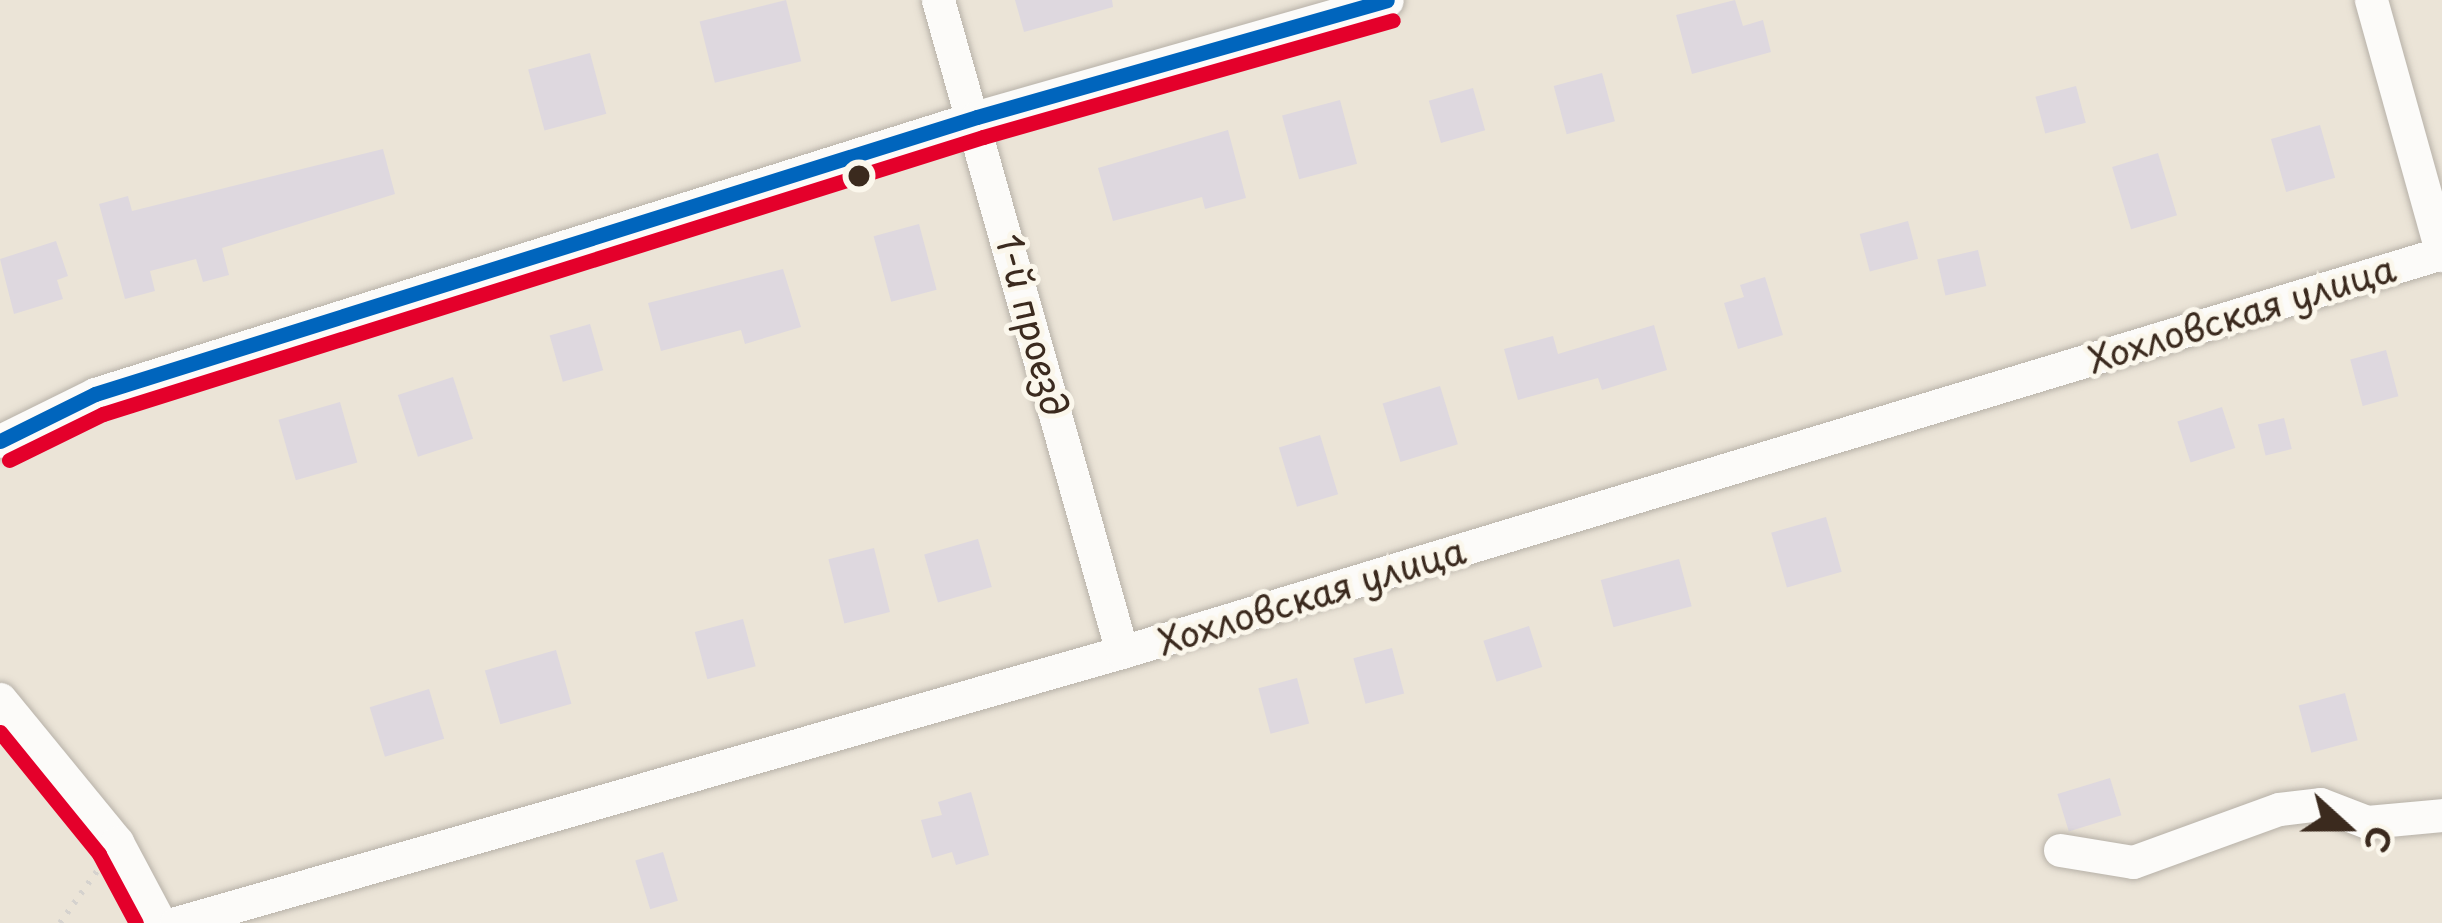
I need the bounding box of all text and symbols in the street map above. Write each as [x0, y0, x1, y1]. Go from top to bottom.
unlabelled marker [848, 165, 870, 187]
street label: 1-й проезд [988, 229, 1078, 421]
street label: Хохловская улица [2081, 245, 2401, 381]
street label: Хохловская улица [1151, 527, 1471, 663]
north arrow [2286, 767, 2406, 887]
text: С [2352, 819, 2407, 860]

